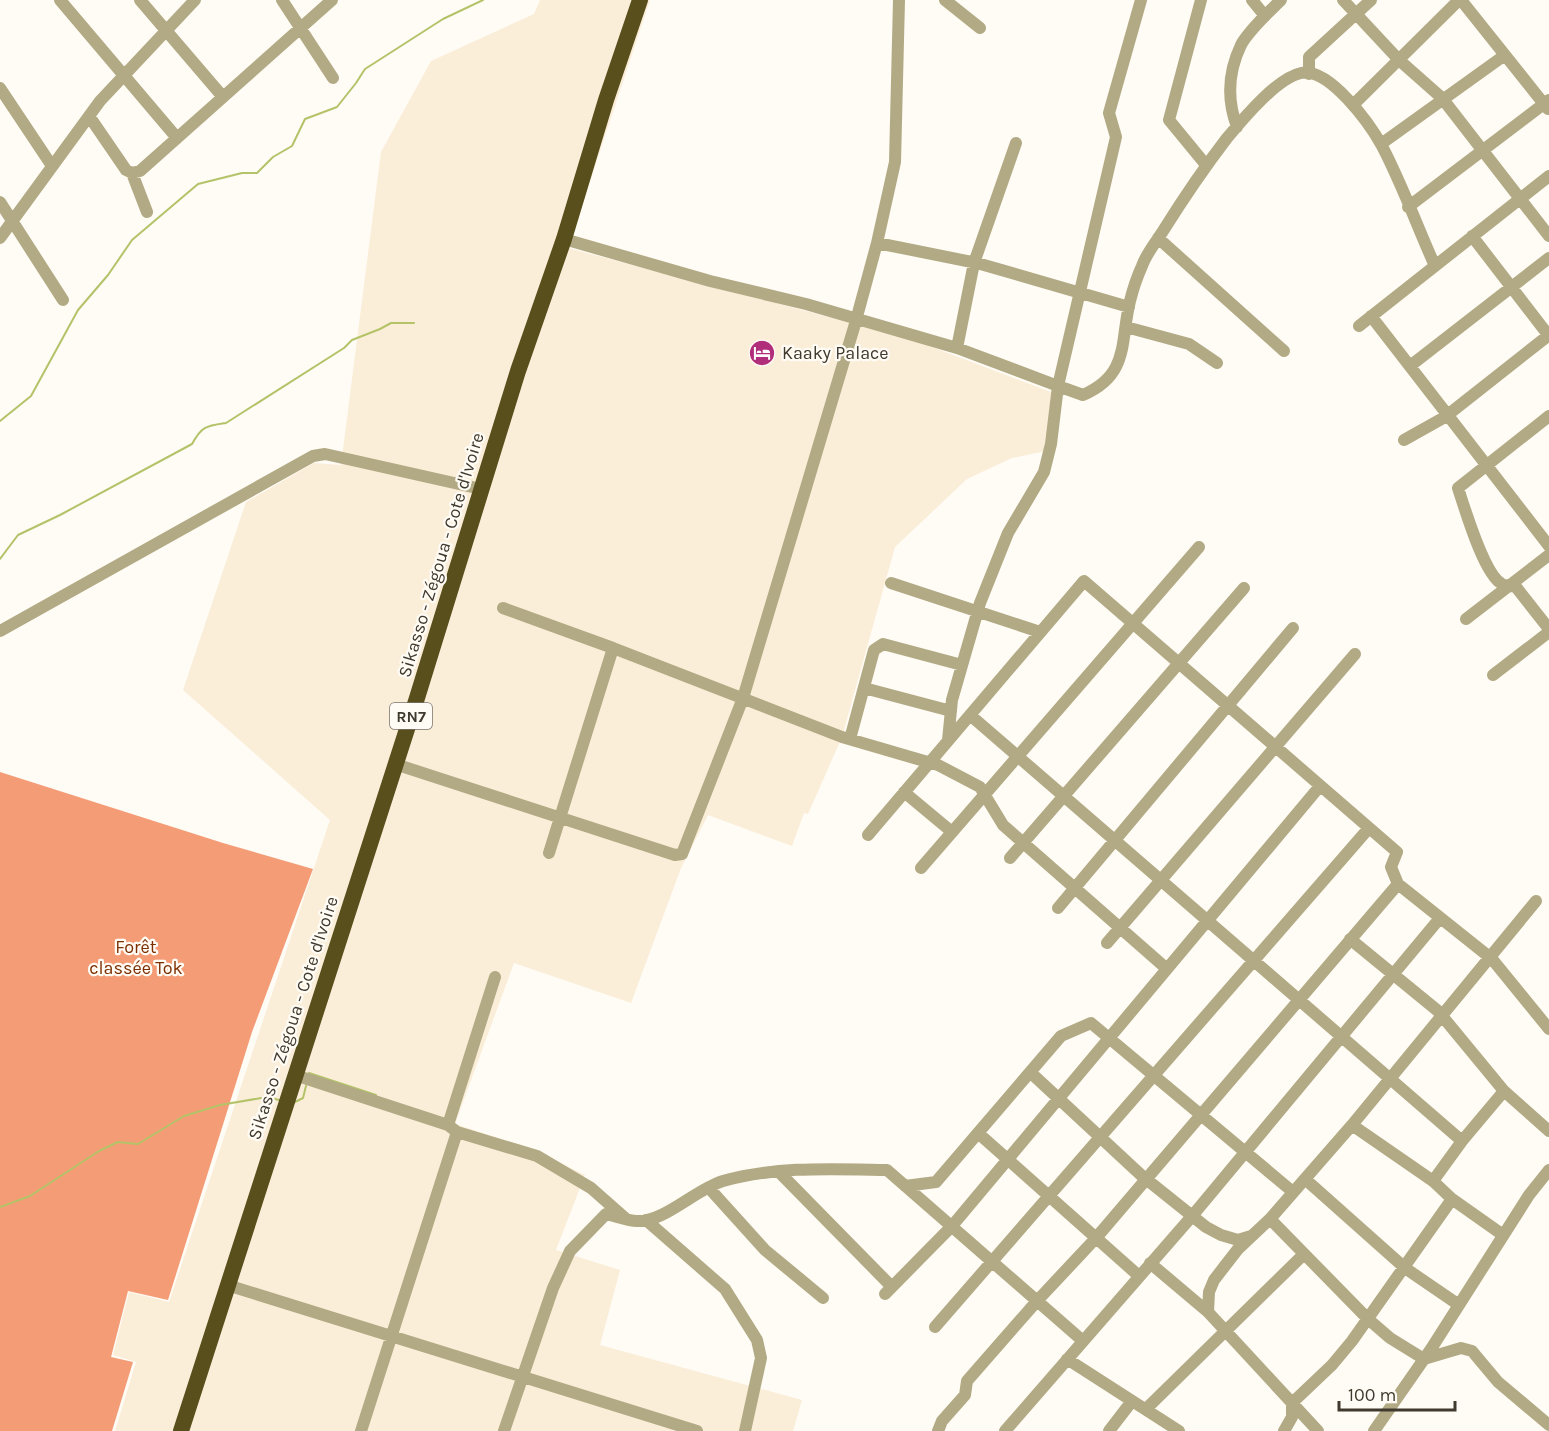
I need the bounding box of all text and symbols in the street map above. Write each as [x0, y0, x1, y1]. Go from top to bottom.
hotel icon: Kaaky Palace [747, 338, 777, 368]
place label: Kaaky Palace [782, 342, 889, 364]
street label: Sikasso - Zégoua - Cote d'Ivoire [393, 430, 489, 680]
road number: RN7 [390, 703, 432, 729]
street label: Sikasso - Zégoua - Cote d'Ivoire [243, 893, 343, 1143]
park label: Forêt classée Tok [89, 936, 183, 979]
scale bar [1339, 1374, 1454, 1412]
text: 100 m [1348, 1384, 1396, 1406]

